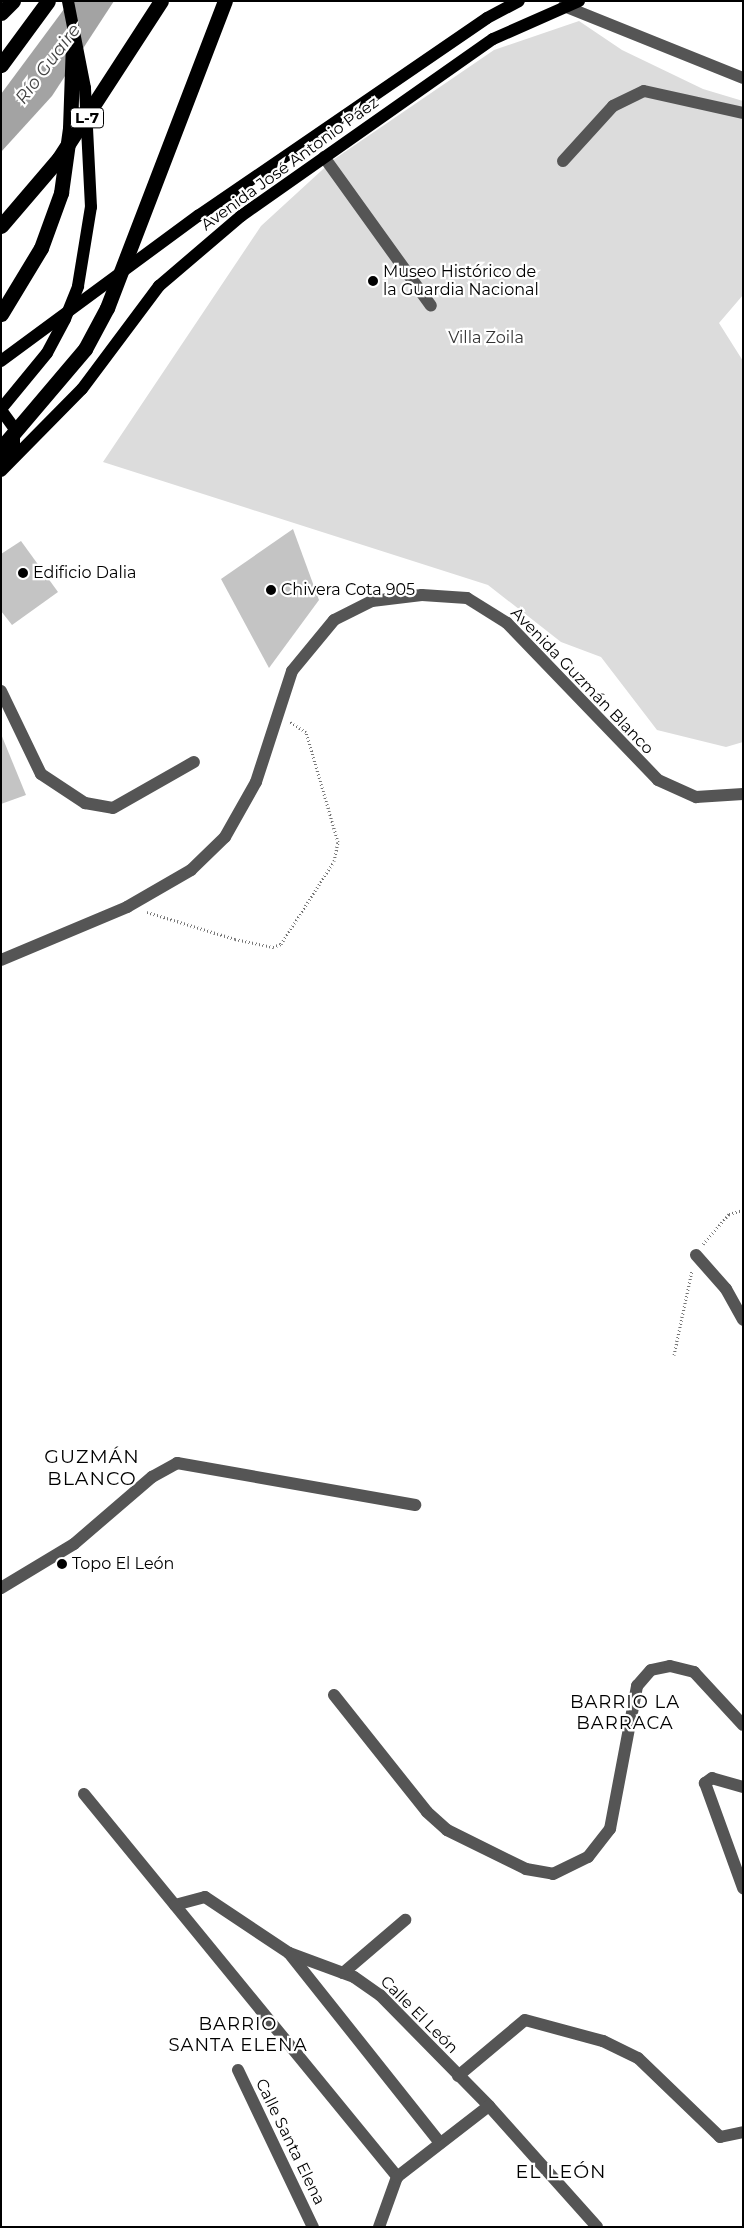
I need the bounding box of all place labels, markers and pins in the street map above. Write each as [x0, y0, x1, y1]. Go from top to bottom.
place label: Museo Histórico de la Guardia Nacional [383, 262, 539, 300]
marker: Museo Histórico de la Guardia Nacional [367, 275, 379, 287]
place label: Edificio Dalia [33, 563, 136, 583]
marker: Edificio Dalia [17, 567, 29, 579]
place label: Chivera Cota 905 [281, 580, 415, 600]
marker: Chivera Cota 905 [265, 584, 277, 596]
place label: Topo El León [72, 1554, 174, 1574]
marker: Topo El León [56, 1558, 68, 1570]

